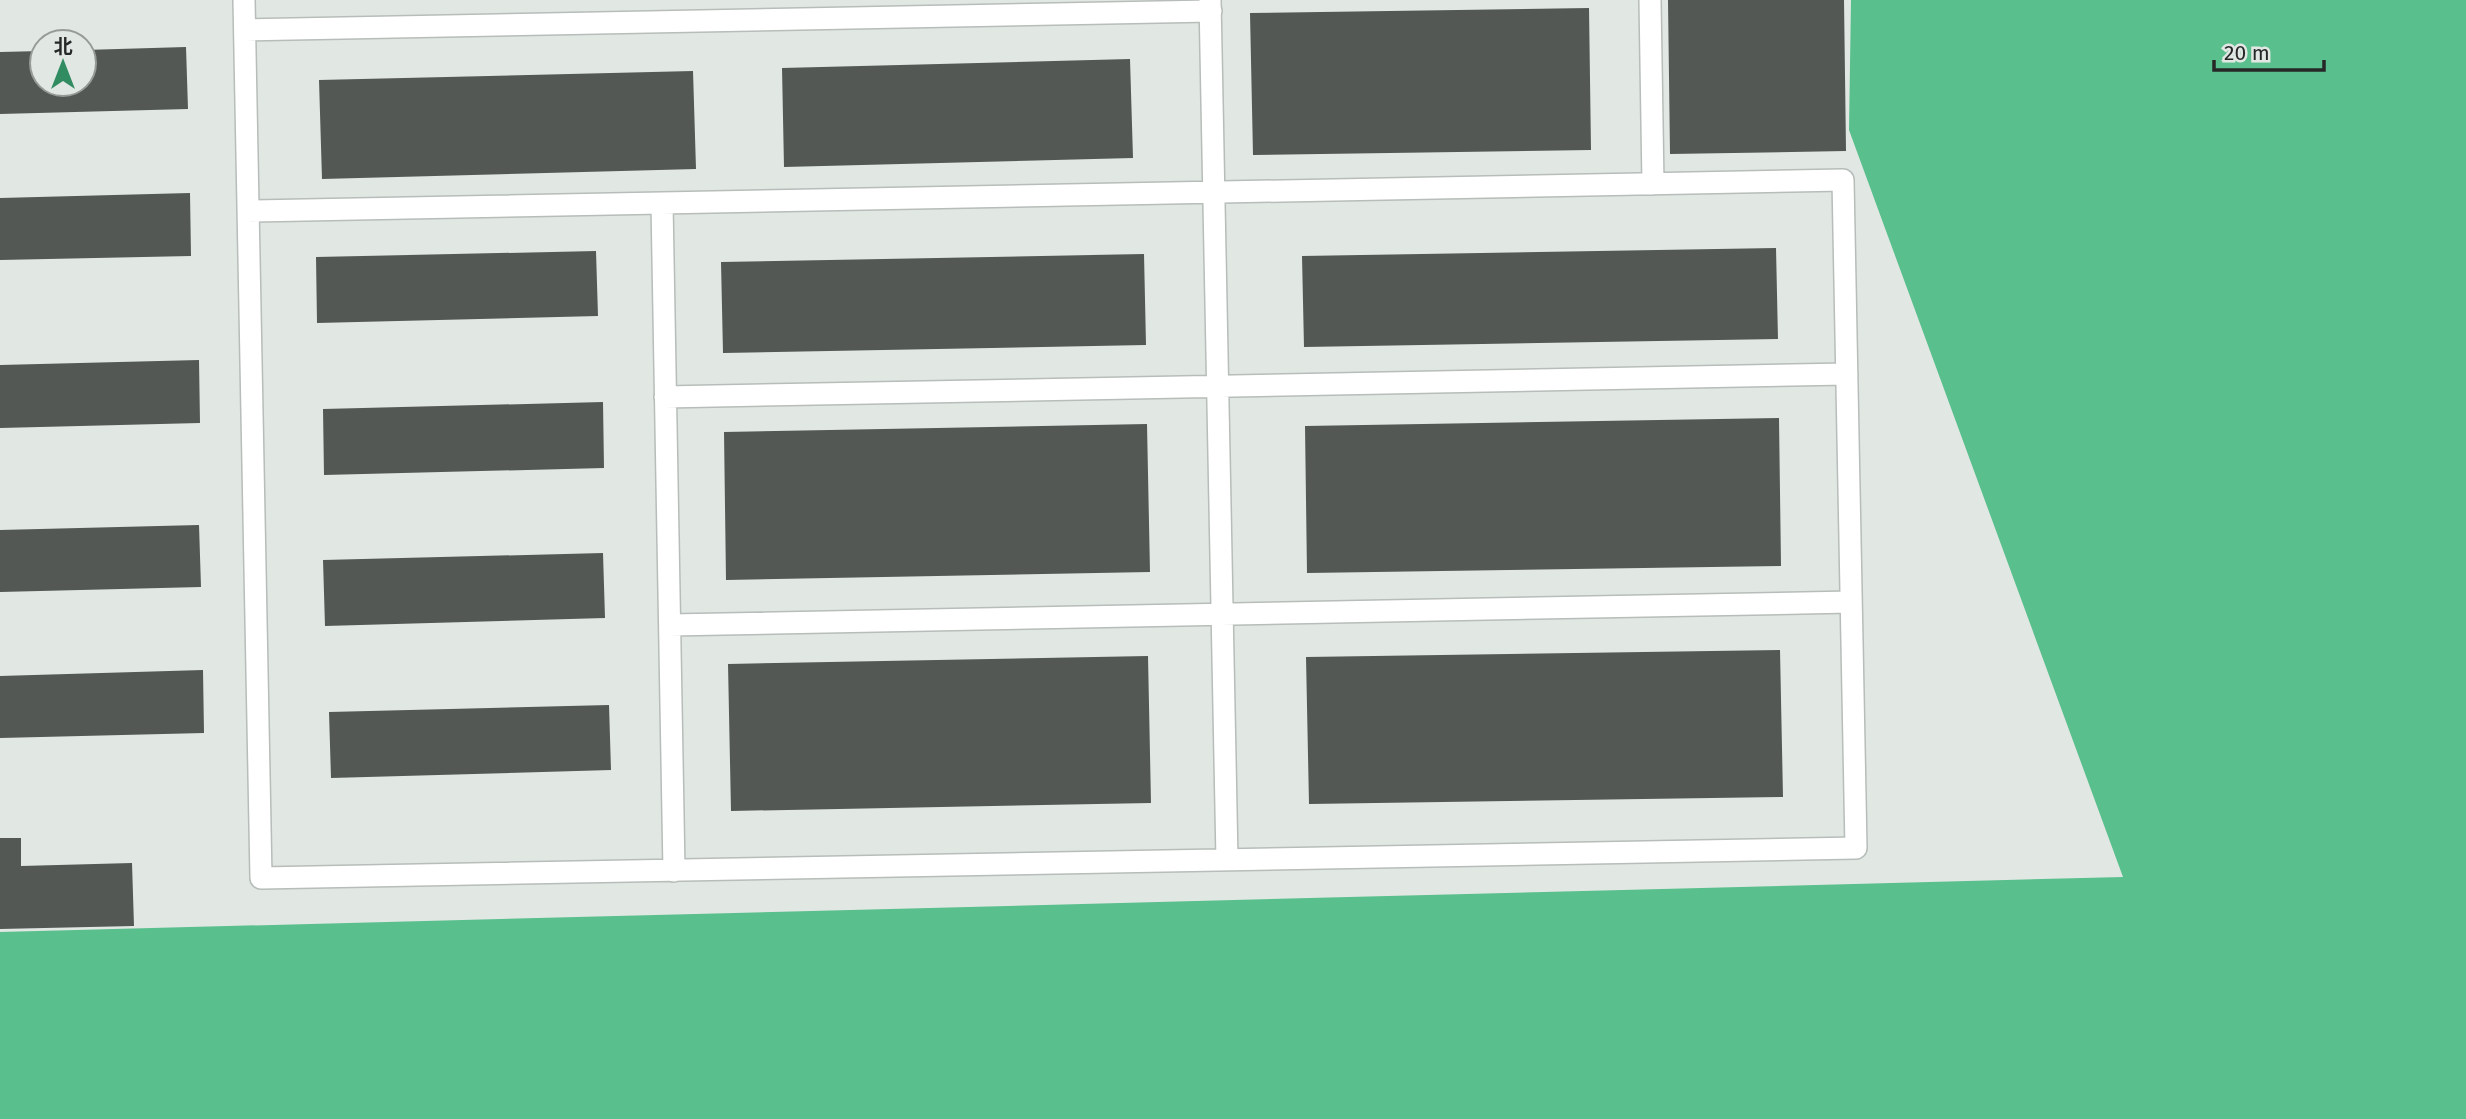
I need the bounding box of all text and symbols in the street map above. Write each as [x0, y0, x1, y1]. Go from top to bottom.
north arrow [28, 28, 98, 98]
scale bar [2214, 28, 2324, 72]
text: 北 [53, 35, 73, 58]
text: 20 m [2224, 40, 2270, 66]

